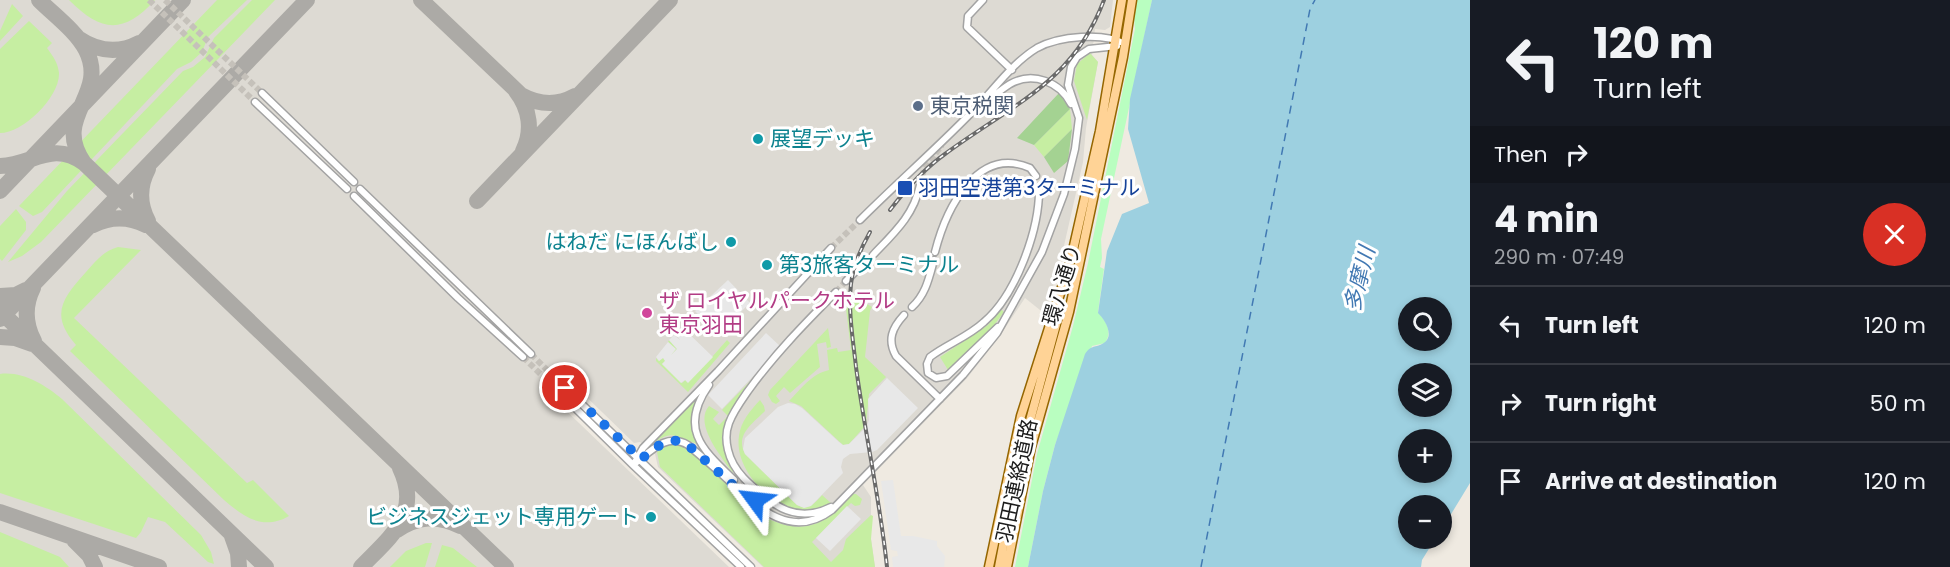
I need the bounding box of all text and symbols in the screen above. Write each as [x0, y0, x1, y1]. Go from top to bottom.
text: 120 m [1593, 14, 1714, 73]
icon: left [1494, 24, 1572, 102]
text: Turn left [1593, 70, 1702, 107]
place label: 東京税関 [930, 91, 1014, 120]
marker: 東京税関 [911, 99, 925, 113]
place label: 展望デッキ [770, 124, 875, 153]
marker: 展望デッキ [751, 132, 765, 146]
icon: right [1560, 138, 1593, 171]
text: Then [1494, 139, 1548, 170]
place label: 羽田空港第3ターミナル [918, 173, 1140, 202]
marker: 羽田空港第3ターミナル [896, 179, 914, 197]
text: 4 min [1494, 194, 1599, 245]
button: close [1863, 203, 1926, 266]
place label: はねだ にほんばし [545, 227, 719, 256]
marker: はねだ にほんばし [724, 235, 738, 249]
street label: 環八通り [1035, 240, 1088, 329]
water label: 多摩川 [1336, 241, 1383, 315]
text: 290 m · 07:49 [1494, 243, 1624, 271]
place label: 第3旅客ターミナル [779, 250, 959, 279]
marker: 第3旅客ターミナル [760, 258, 774, 272]
place label: ザ ロイヤルパークホテル 東京羽田 [659, 286, 895, 339]
map controls [1398, 297, 1452, 549]
button: search [1398, 297, 1452, 351]
marker: ザ ロイヤルパークホテル 東京羽田 [640, 306, 654, 320]
icon: left [1494, 309, 1527, 342]
text: Turn left [1545, 310, 1639, 341]
text: 120 m [1864, 310, 1926, 341]
pin [539, 362, 590, 413]
button: layers [1398, 363, 1452, 417]
icon: arrive [548, 371, 581, 404]
icon: right [1494, 387, 1527, 420]
text: Turn right [1545, 388, 1656, 419]
text: 50 m [1870, 388, 1926, 419]
street label: 羽田連絡道路 [989, 416, 1044, 546]
button: + [1398, 429, 1452, 483]
icon: arrive [1494, 465, 1527, 498]
text: Arrive at destination [1545, 466, 1777, 497]
text: 120 m [1864, 466, 1926, 497]
position arrow [723, 468, 787, 532]
button: − [1398, 495, 1452, 549]
place label: ビジネスジェット専用ゲート [366, 502, 639, 531]
marker: ビジネスジェット専用ゲート [644, 510, 658, 524]

